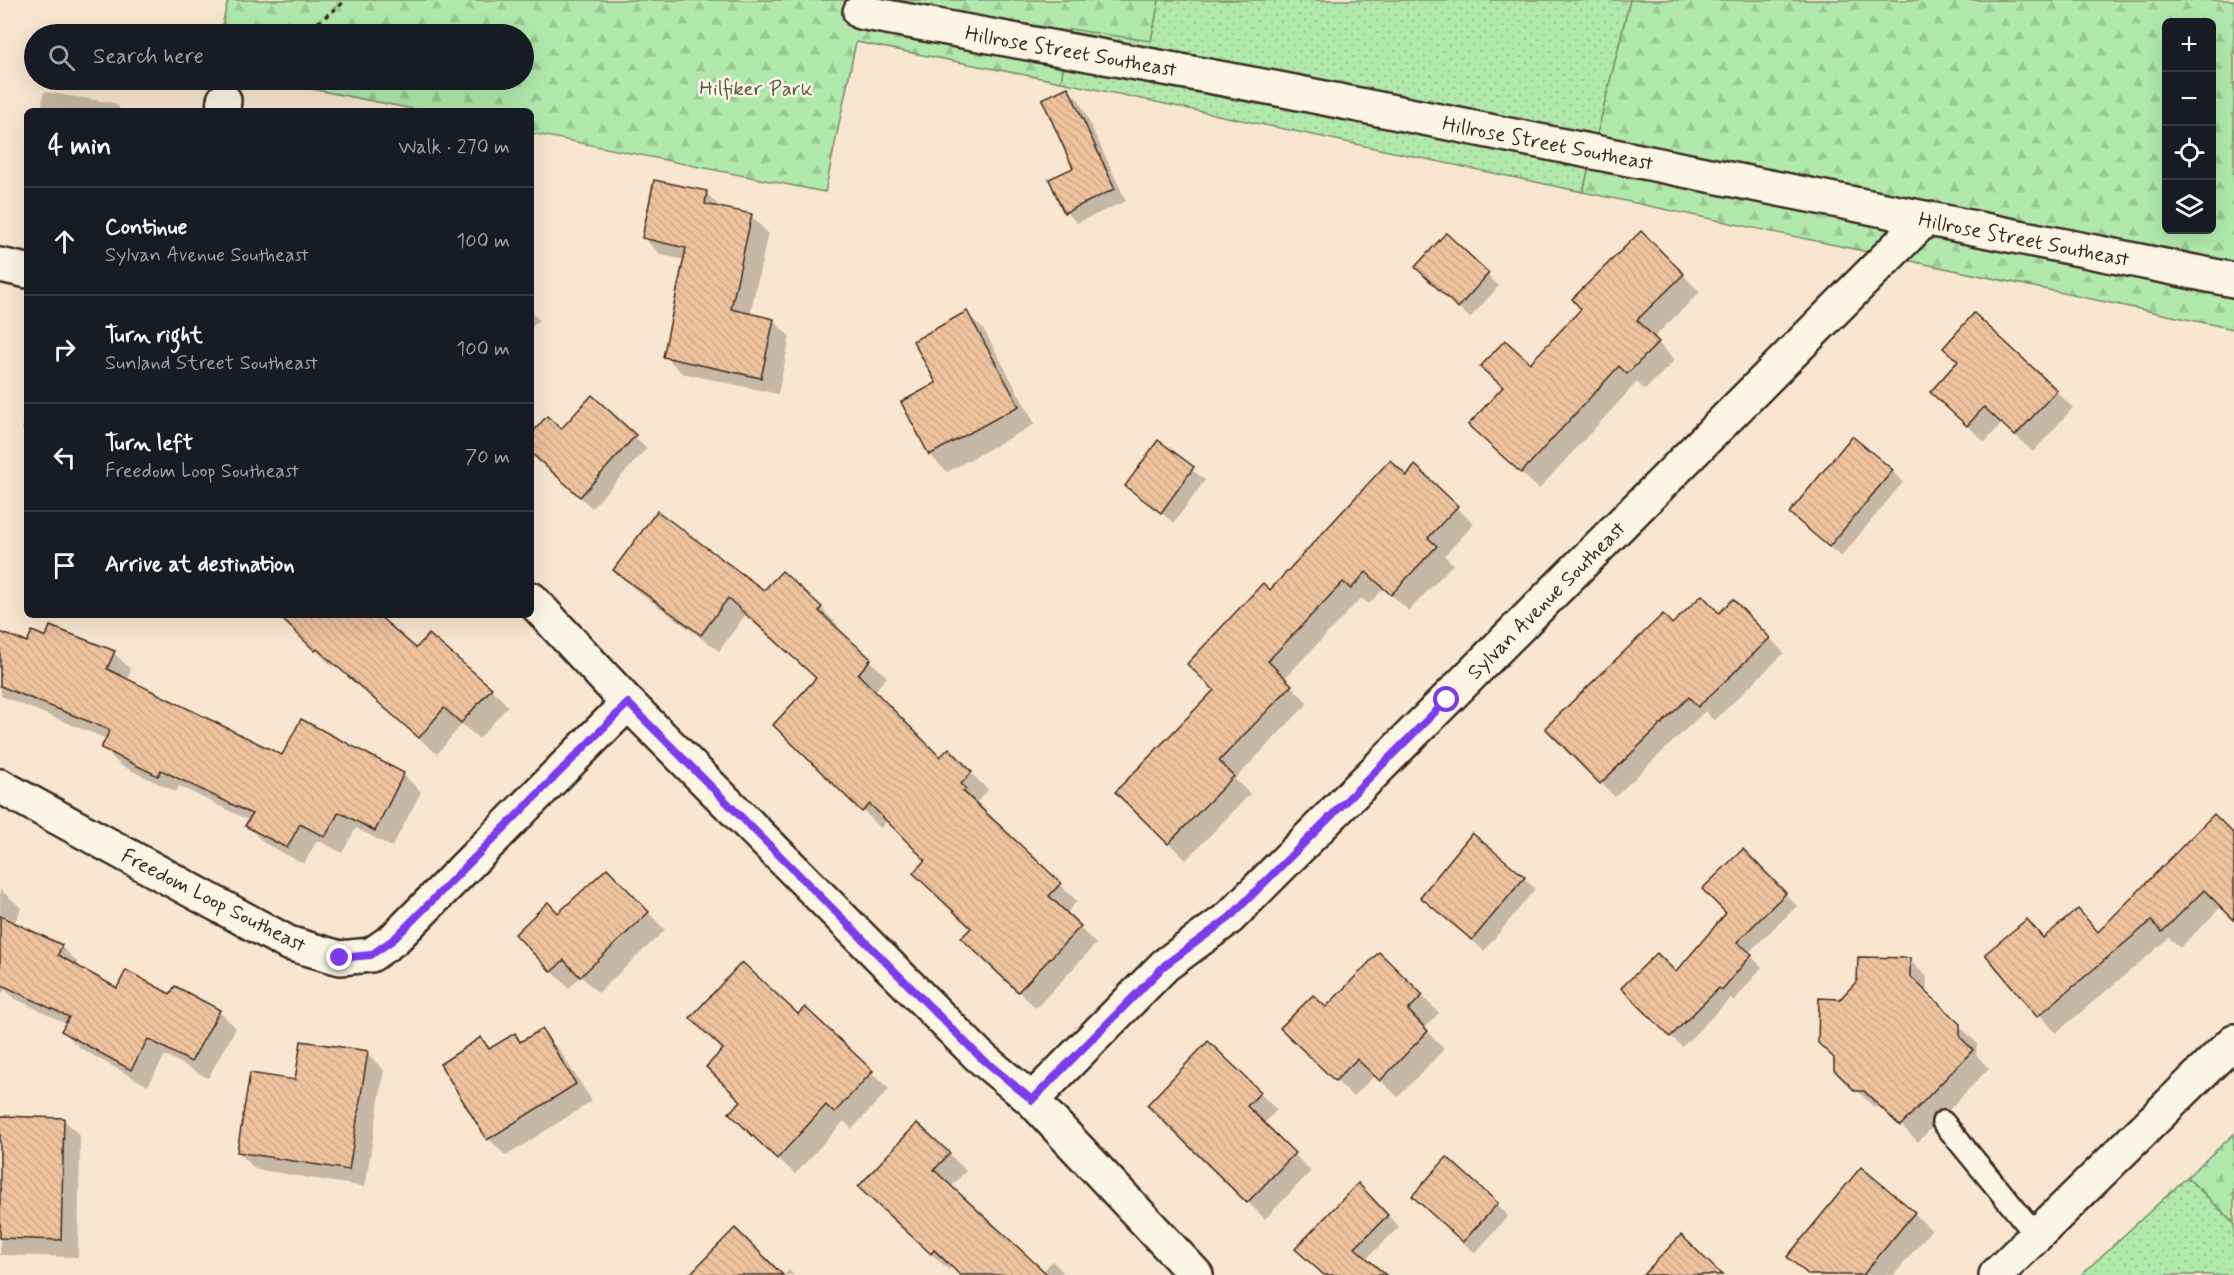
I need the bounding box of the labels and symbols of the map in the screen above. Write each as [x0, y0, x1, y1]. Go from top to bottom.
street label: Hillrose Street Southeast [963, 20, 1179, 84]
park label: Hilfiker Park [699, 75, 813, 103]
street label: Hillrose Street Southeast [1440, 110, 1656, 178]
street label: Hillrose Street Southeast [1916, 206, 2132, 274]
street label: Sylvan Avenue Southeast [1461, 515, 1633, 686]
route start [1433, 686, 1459, 712]
street label: Freedom Loop Southeast [116, 842, 311, 960]
route end [326, 944, 352, 970]

